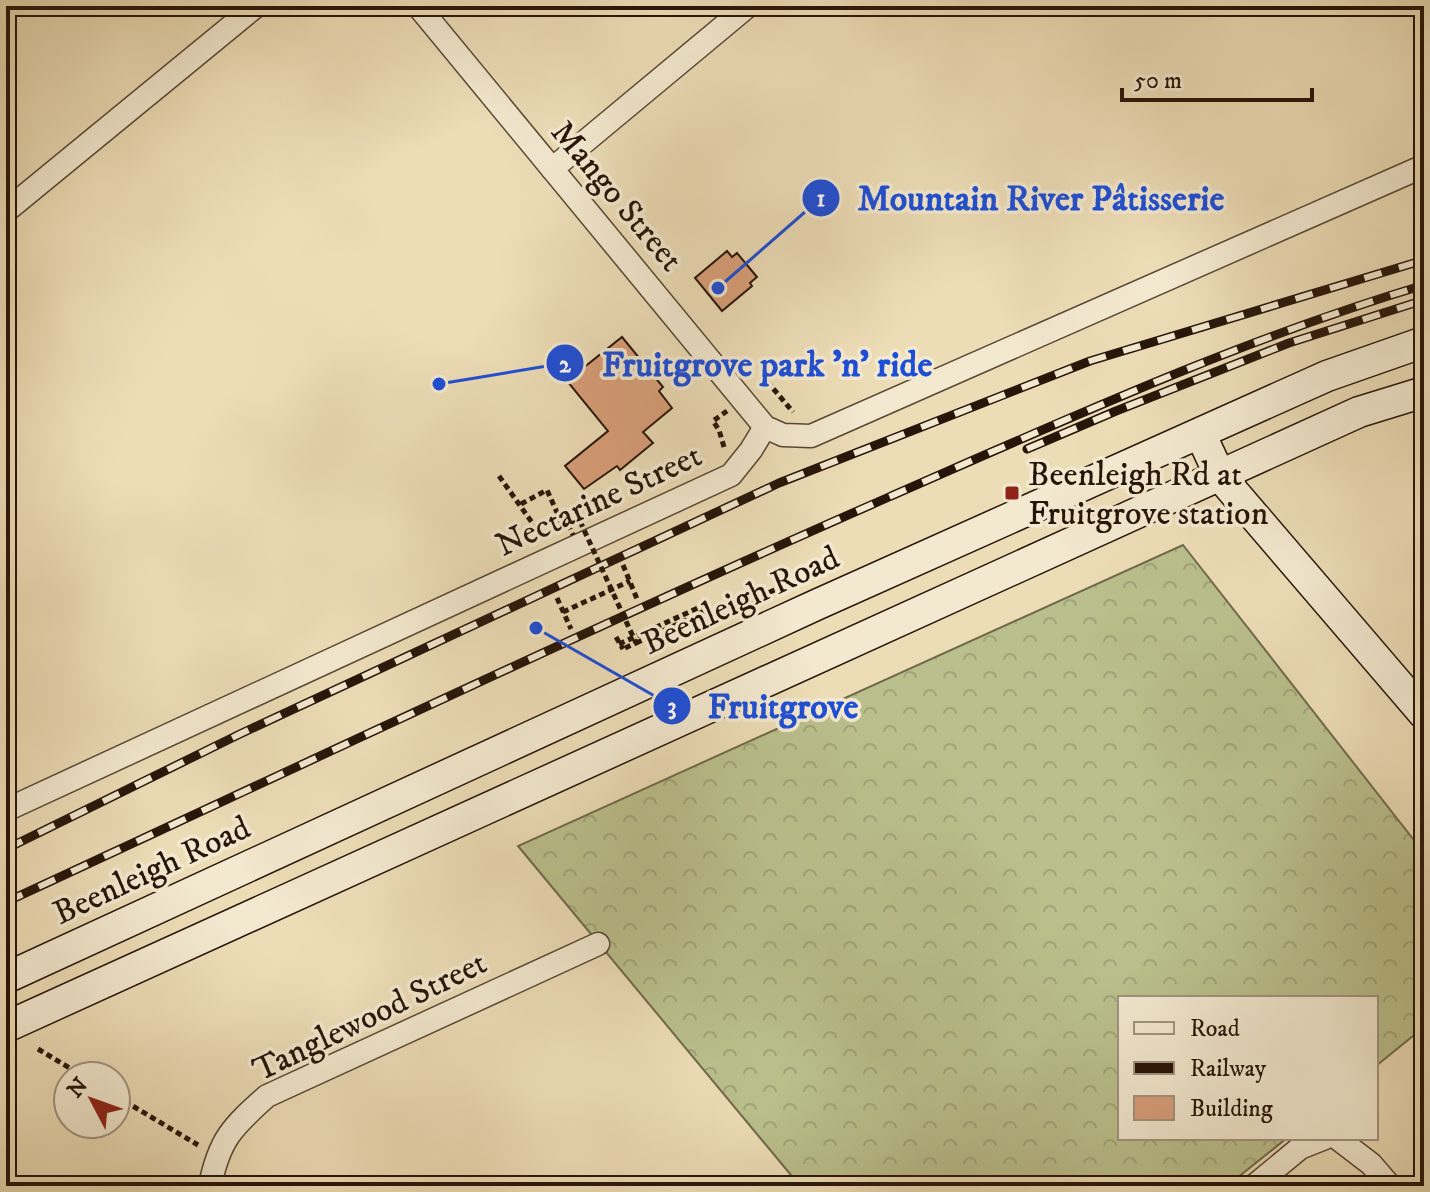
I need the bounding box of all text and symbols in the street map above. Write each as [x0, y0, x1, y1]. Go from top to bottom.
scale bar [1122, 52, 1312, 102]
text: 50 m [1134, 66, 1182, 96]
street label: Mango Street [541, 112, 692, 280]
callout: Mountain River Pâtisserie [801, 168, 1240, 228]
text: Mountain River Pâtisserie [857, 177, 1225, 222]
text: 1 [817, 184, 826, 214]
callout: Fruitgrove park 'n' ride [545, 333, 948, 393]
text: Fruitgrove park 'n' ride [602, 343, 932, 388]
text: 2 [559, 350, 572, 380]
street label: Nectarine Street [489, 435, 708, 567]
place label: Beenleigh Rd at Fruitgrove station [1028, 454, 1269, 535]
marker: Beenleigh Rd at Fruitgrove station [1003, 484, 1021, 502]
street label: Beenleigh Road [636, 537, 846, 665]
callout: Fruitgrove [652, 676, 875, 736]
text: Fruitgrove [708, 685, 859, 730]
text: 3 [668, 692, 677, 722]
street label: Beenleigh Road [47, 807, 257, 935]
street label: Tanglewood Street [246, 942, 494, 1092]
legend [1118, 996, 1378, 1140]
text: Road [1190, 1014, 1240, 1044]
text: Railway [1190, 1054, 1267, 1084]
north arrow [52, 1060, 132, 1140]
text: N [62, 1072, 94, 1104]
text: Building [1190, 1094, 1273, 1124]

